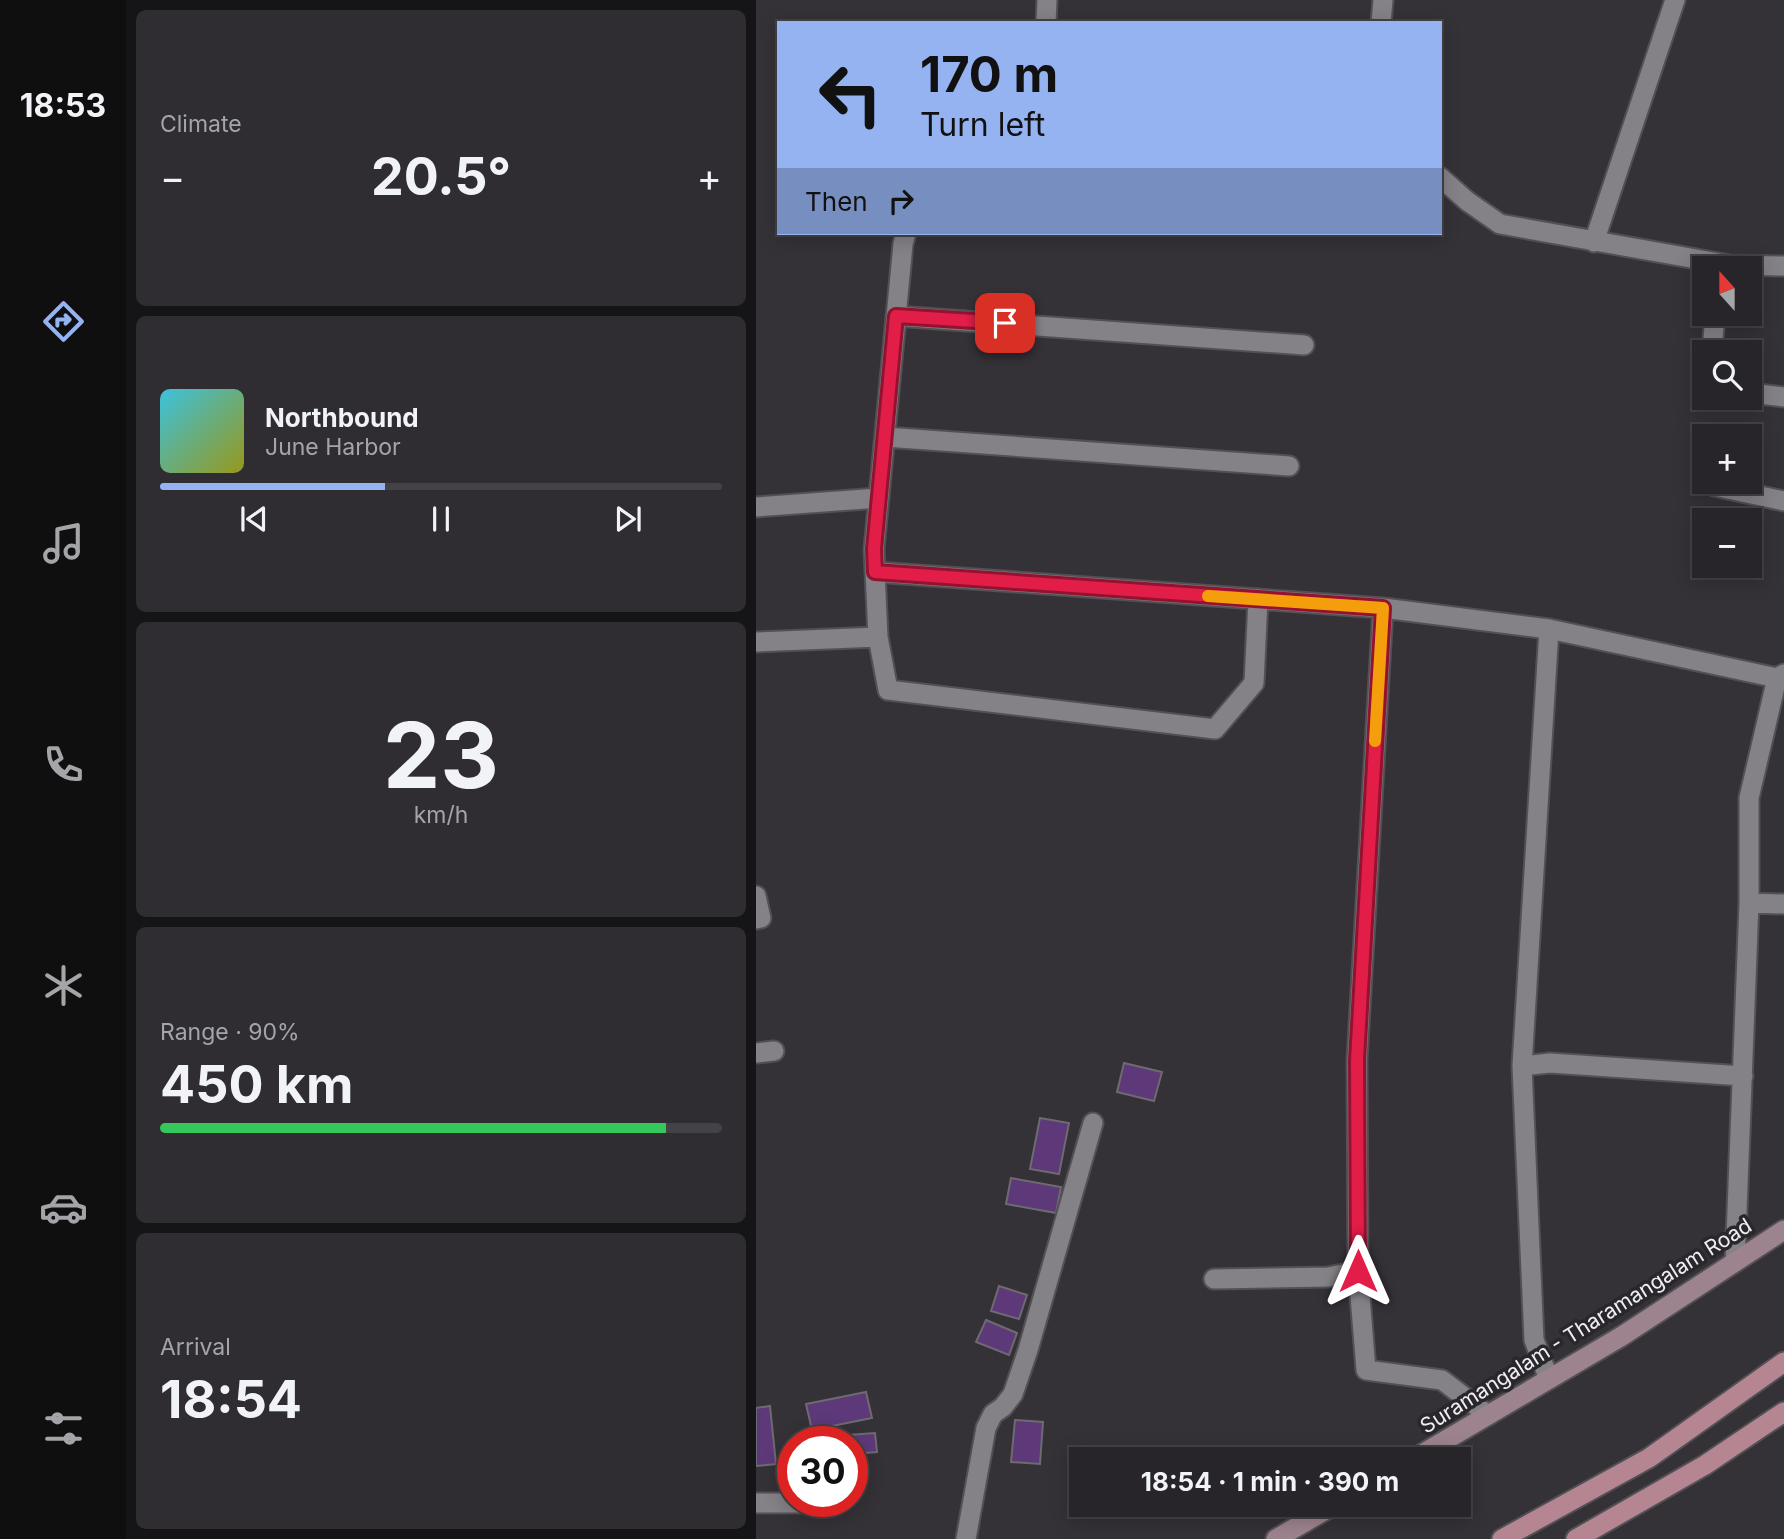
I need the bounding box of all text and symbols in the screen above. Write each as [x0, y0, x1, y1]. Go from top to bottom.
text: 170 m [920, 45, 1058, 104]
icon: left [805, 49, 896, 140]
text: 18:53 [20, 86, 106, 125]
text: Turn left [920, 105, 1045, 144]
text: Climate [160, 110, 242, 138]
text: 20.5° [371, 145, 511, 208]
text: − [160, 154, 185, 200]
text: + [697, 154, 722, 200]
icon: right [882, 182, 920, 220]
text: Then [805, 186, 868, 217]
north arrow [1692, 256, 1762, 326]
map controls [1692, 256, 1762, 578]
pin [975, 293, 1035, 353]
icon: directions [39, 297, 88, 346]
icon: arrive [986, 304, 1024, 342]
button: search [1692, 340, 1762, 410]
text: Northbound [265, 402, 419, 433]
button: + [1692, 424, 1762, 494]
text: June Harbor [265, 433, 401, 461]
icon: previous [235, 500, 273, 538]
icon: pause [422, 500, 460, 538]
icon: next [609, 500, 647, 538]
button: − [1692, 508, 1762, 578]
icon: music [39, 519, 88, 568]
text: 23 [383, 700, 499, 810]
icon: phone [39, 740, 88, 789]
text: km/h [414, 801, 468, 829]
icon: climate [39, 961, 88, 1010]
text: Range · 90% [160, 1018, 300, 1046]
text: 450 km [160, 1053, 353, 1116]
icon: car [39, 1183, 88, 1232]
street label: Suramangalam - Tharamangalam Road [1415, 1213, 1756, 1438]
position arrow [1321, 1234, 1395, 1308]
text: Arrival [160, 1333, 231, 1361]
text: 18:54 [160, 1368, 302, 1431]
icon: filters [39, 1404, 88, 1453]
speed limit sign: 30 [777, 1426, 868, 1517]
text: 18:54 · 1 min · 390 m [1141, 1466, 1399, 1497]

